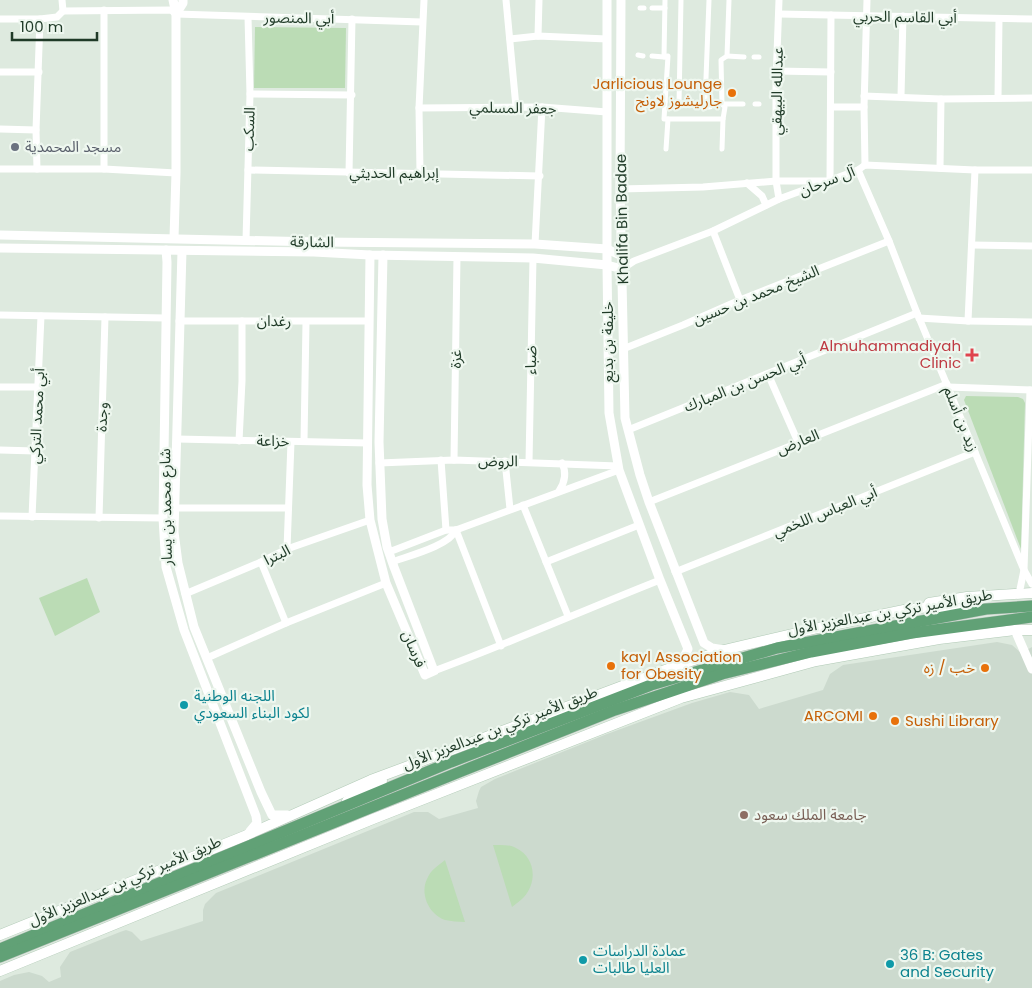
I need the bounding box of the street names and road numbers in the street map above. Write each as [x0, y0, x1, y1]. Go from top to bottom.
street label: أبي القاسم الحربي [853, 5, 957, 29]
street label: أبي المنصور [262, 6, 335, 30]
street label: عبدالله البيهقي [765, 46, 789, 135]
street label: جعفر المسلمي [469, 96, 557, 120]
street label: السكب [237, 107, 260, 151]
street label: Khalifa Bin Badae [610, 154, 633, 284]
street label: آل سرحان [796, 160, 858, 201]
street label: إبراهيم الحديثي [349, 162, 440, 184]
street label: الشارقة [290, 231, 334, 252]
street label: الشيخ محمد بن حسين [689, 260, 823, 331]
street label: خليفة بن بديع [597, 301, 620, 383]
street label: رغدان [257, 310, 291, 331]
street label: ضباء [520, 345, 541, 375]
street label: أبي الحسن بن المبارك [680, 348, 810, 418]
street label: غزة [445, 349, 466, 369]
street label: أبي محمد التركي [23, 367, 51, 465]
street label: زيد بن أسلم [938, 383, 984, 455]
street label: وجدة [90, 402, 113, 432]
street label: العارض [773, 424, 822, 460]
street label: خزاعة [256, 430, 290, 451]
street label: شارع محمد بن يسار [154, 448, 179, 567]
street label: الروض [478, 450, 518, 471]
street label: أبي العباس اللخمي [770, 481, 881, 543]
street label: البترا [260, 539, 294, 570]
street label: طريق الأمير تركي بن عبدالعزيز الأول [786, 583, 994, 641]
street label: فرسان [397, 627, 432, 671]
street label: طريق الأمير تركي بن عبدالعزيز الأول [399, 681, 601, 776]
street label: طريق الأمير تركي بن عبدالعزيز الأول [25, 830, 225, 932]

